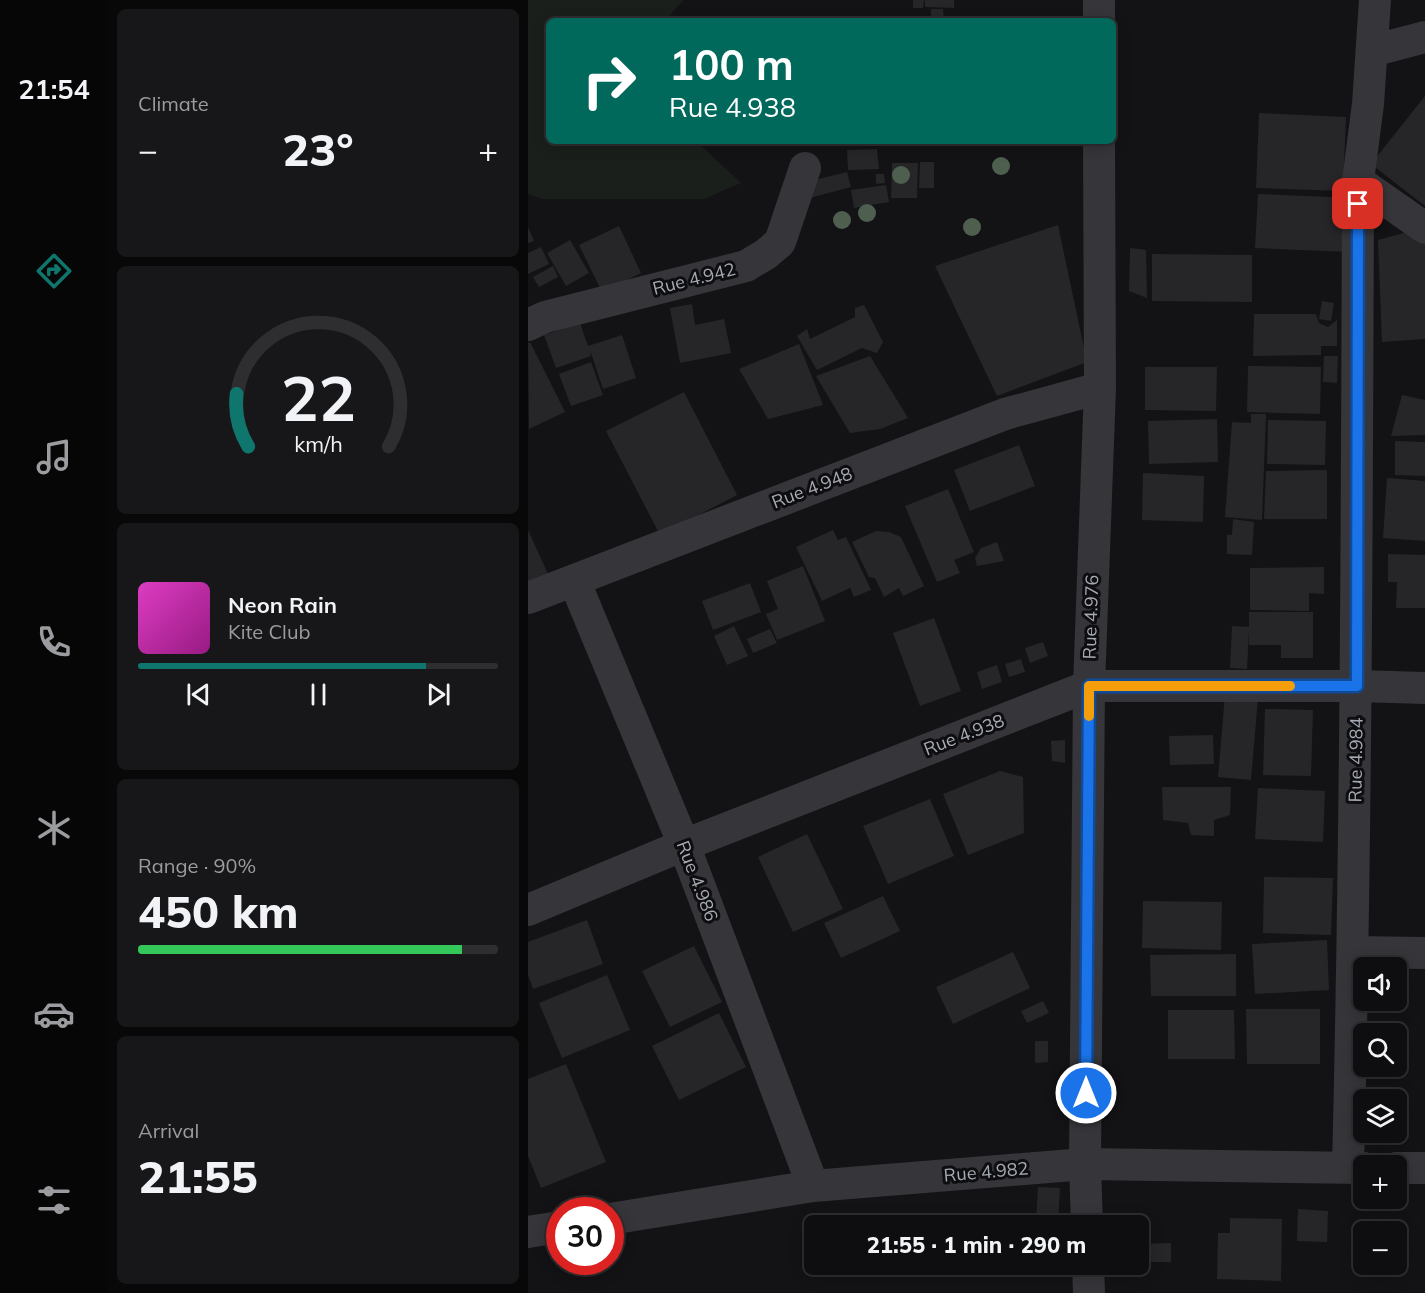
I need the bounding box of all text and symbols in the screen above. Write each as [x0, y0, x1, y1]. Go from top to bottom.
text: 100 m [669, 38, 794, 91]
icon: right [570, 42, 648, 120]
text: 21:54 [18, 72, 90, 106]
text: Rue 4.938 [669, 90, 796, 124]
text: Climate [138, 91, 209, 116]
text: 23° [282, 121, 354, 177]
text: − [138, 129, 158, 170]
text: + [478, 129, 498, 170]
pin [1332, 178, 1383, 229]
icon: arrive [1341, 187, 1374, 220]
icon: directions [33, 250, 75, 292]
street label: Rue 4.942 [650, 257, 738, 300]
text: 22 [281, 358, 355, 437]
text: km/h [294, 430, 342, 457]
icon: music [33, 436, 75, 478]
street label: Rue 4.948 [768, 462, 855, 513]
street label: Rue 4.976 [1078, 574, 1103, 660]
text: Neon Rain [228, 591, 337, 619]
text: Kite Club [228, 619, 310, 644]
icon: phone [33, 621, 75, 663]
icon: previous [182, 678, 215, 711]
icon: pause [302, 678, 335, 711]
icon: next [422, 678, 455, 711]
street label: Rue 4.938 [920, 709, 1007, 760]
street label: Rue 4.984 [1343, 717, 1368, 803]
icon: climate [33, 807, 75, 849]
street label: Rue 4.986 [672, 837, 723, 924]
text: Range · 90% [138, 853, 256, 878]
text: 450 km [138, 883, 299, 939]
map controls [1353, 957, 1407, 1275]
button: sound [1353, 957, 1407, 1011]
icon: car [33, 993, 75, 1035]
button: search [1353, 1023, 1407, 1077]
position arrow [1054, 1061, 1118, 1125]
button: layers [1353, 1089, 1407, 1143]
text: Arrival [138, 1118, 199, 1143]
text: 21:55 [138, 1148, 258, 1204]
button: + [1353, 1155, 1407, 1209]
street label: Rue 4.982 [943, 1156, 1029, 1187]
icon: filters [33, 1179, 75, 1221]
speed limit sign: 30 [546, 1197, 624, 1275]
button: − [1353, 1221, 1407, 1275]
text: 21:55 · 1 min · 290 m [867, 1231, 1086, 1259]

